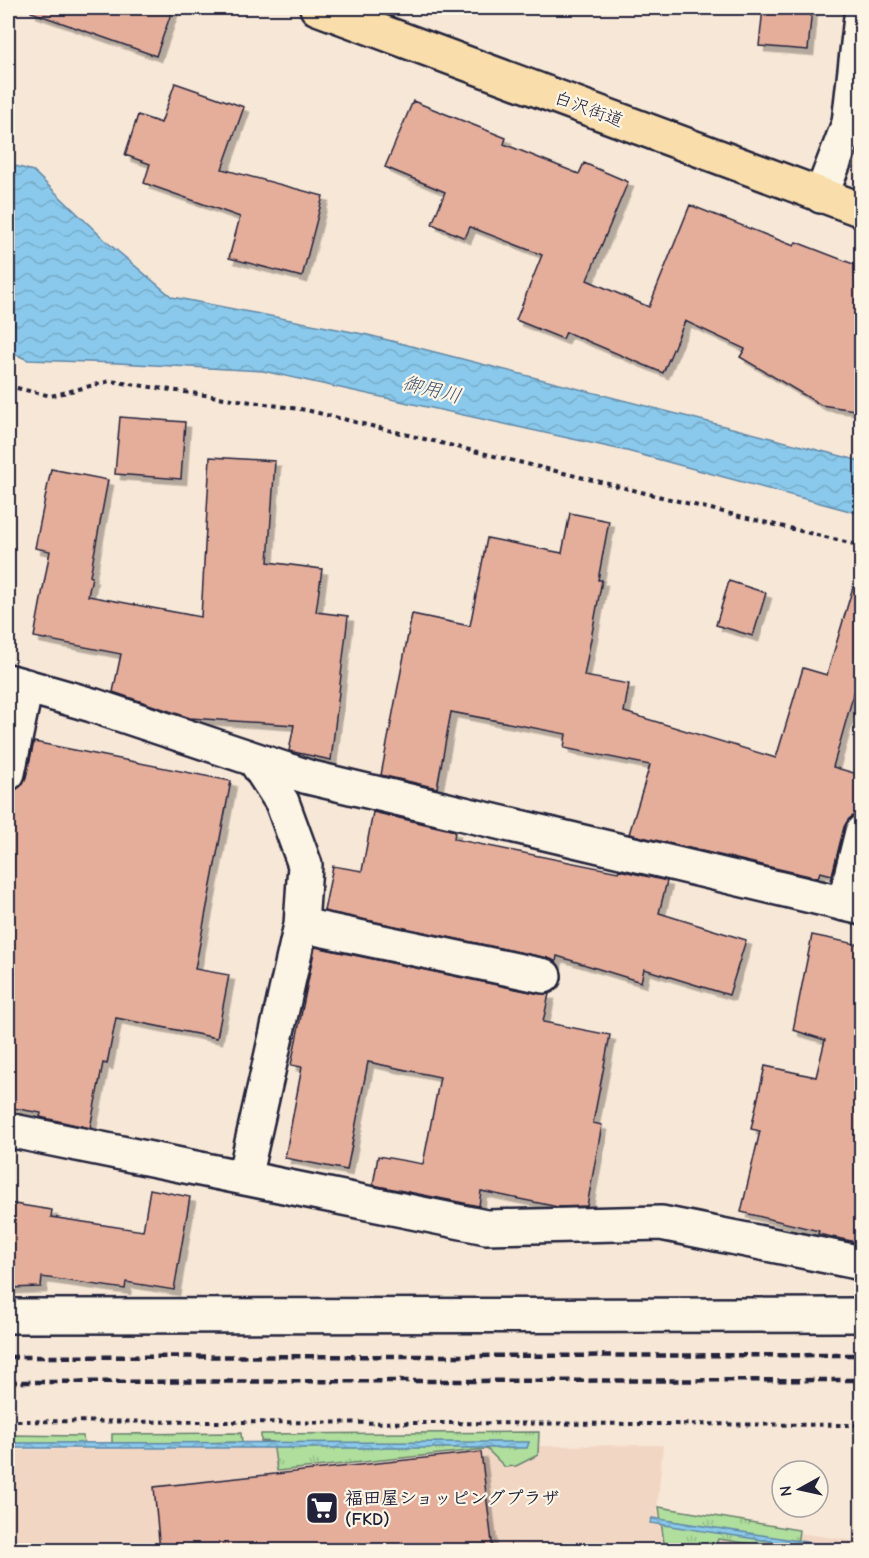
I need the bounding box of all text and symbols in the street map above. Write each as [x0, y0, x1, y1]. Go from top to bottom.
street label: 白沢街道 [551, 87, 626, 132]
water label: 御用川 [400, 371, 464, 408]
north arrow [770, 1459, 830, 1519]
text: N [776, 1485, 796, 1497]
place label: 福田屋ショッピングプラザ (FKD) [345, 1488, 560, 1530]
supermarket icon: 福田屋ショッピングプラザ (FKD) [304, 1490, 340, 1526]

